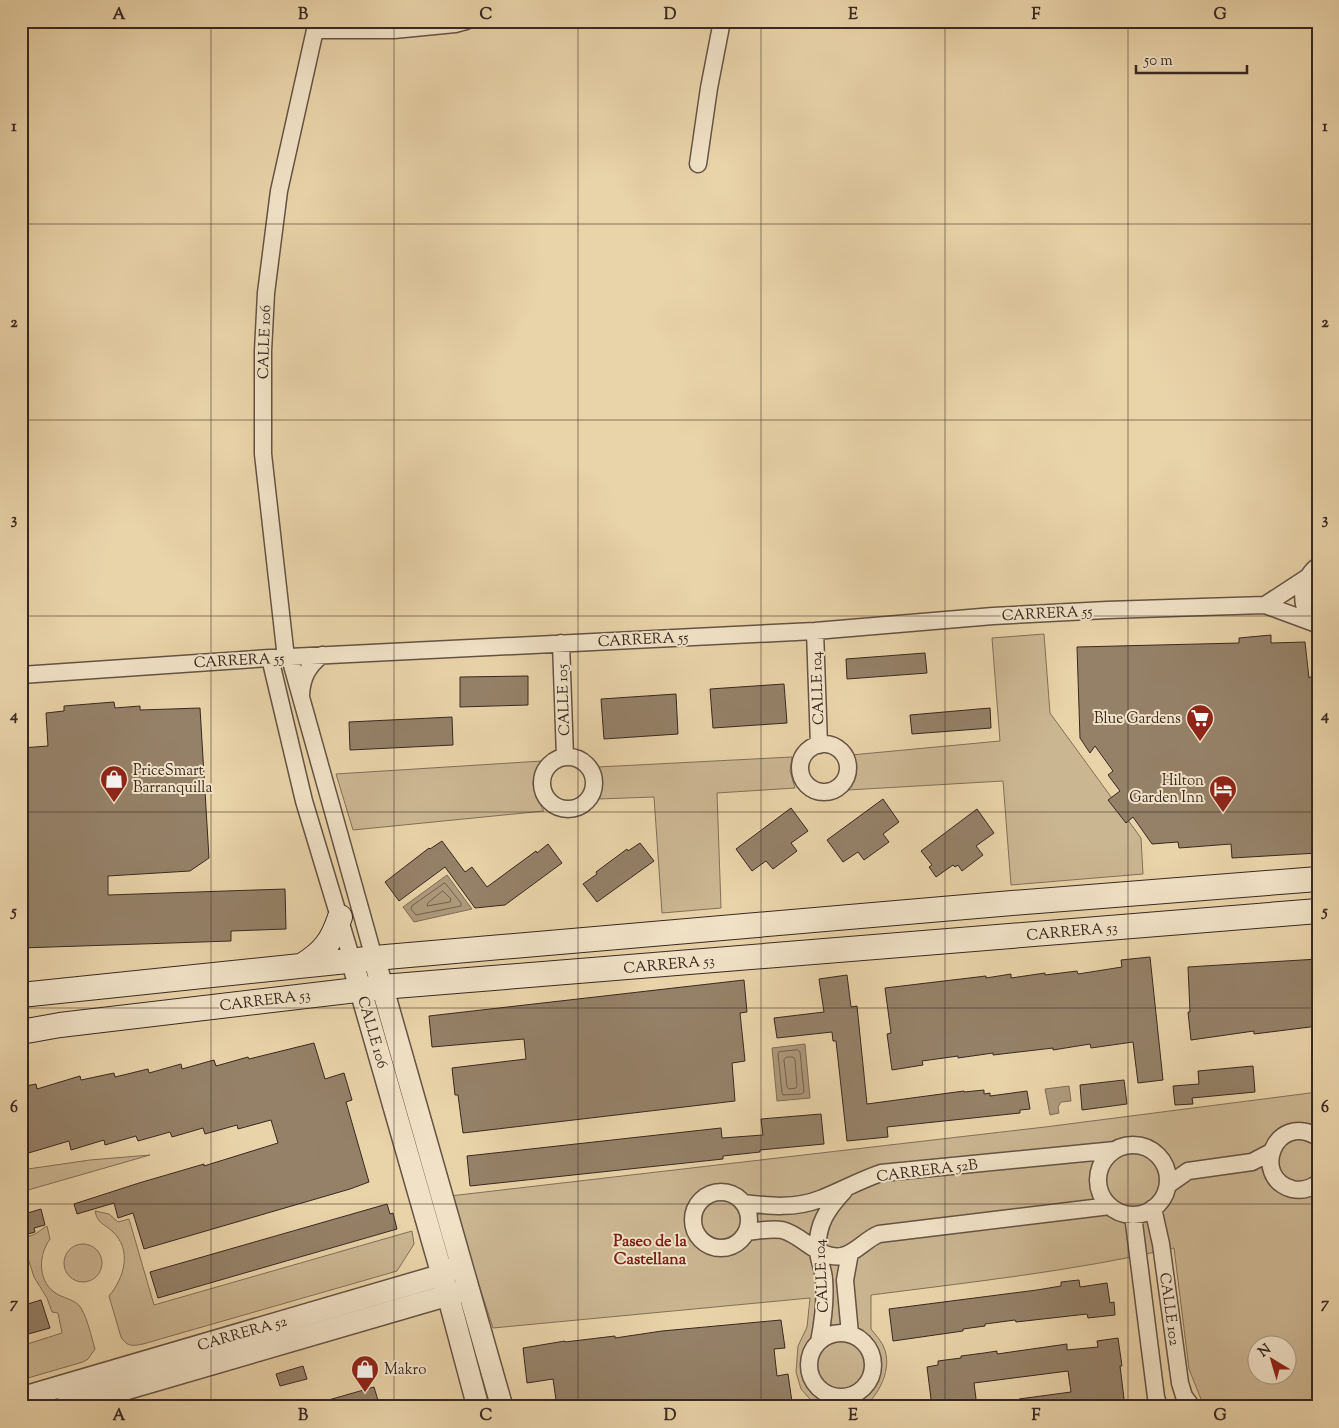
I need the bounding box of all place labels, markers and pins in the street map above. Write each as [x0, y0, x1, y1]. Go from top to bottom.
supermarket icon: Blue Gardens [1185, 703, 1215, 742]
place label: Blue Gardens [1094, 709, 1181, 730]
place label: PriceSmart Barranquilla [133, 761, 213, 799]
shop icon: PriceSmart Barranquilla [99, 764, 129, 803]
place label: Hilton Garden Inn [1129, 771, 1204, 809]
hotel icon: Hilton Garden Inn [1208, 774, 1238, 813]
shop icon: Makro [350, 1354, 380, 1393]
place label: Makro [384, 1360, 426, 1381]

